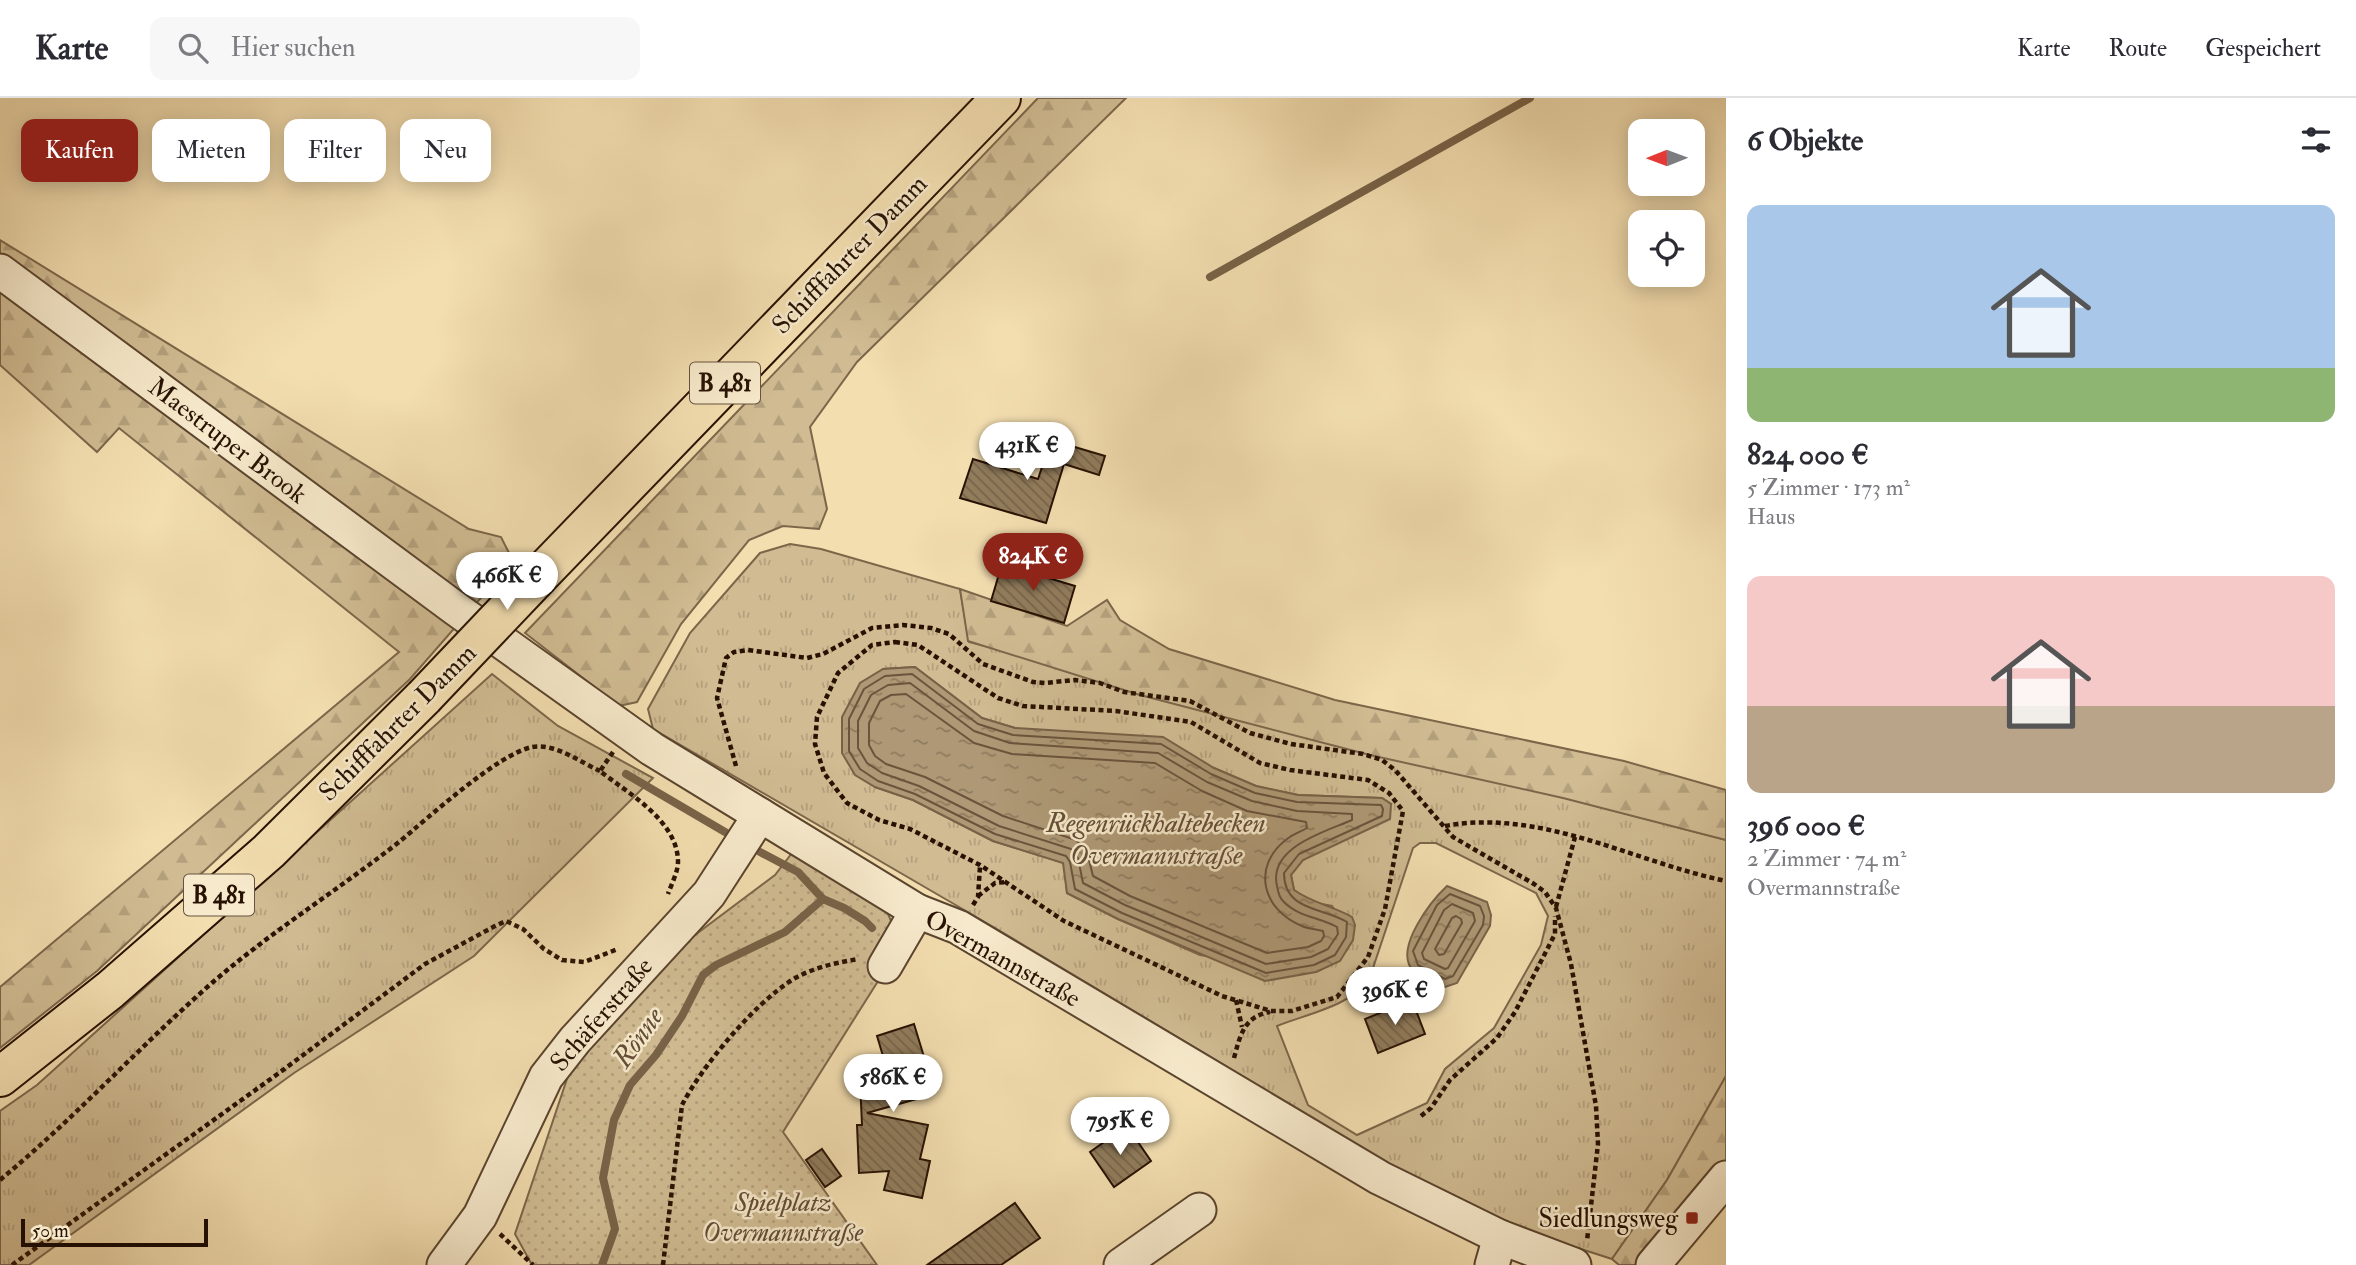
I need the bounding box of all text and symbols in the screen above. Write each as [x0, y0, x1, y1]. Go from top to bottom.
search box [150, 17, 640, 80]
text: Karte [35, 28, 108, 69]
icon: search [174, 29, 212, 67]
text: Hier suchen [230, 32, 355, 64]
text: Karte [2017, 33, 2070, 64]
text: Route [2108, 33, 2167, 64]
text: Gespeichert [2205, 33, 2321, 64]
chip: Kaufen [21, 119, 138, 182]
chip: Mieten [152, 119, 270, 182]
chip: Filter [284, 119, 386, 182]
chip: Neu [400, 119, 491, 182]
north arrow [1628, 119, 1704, 196]
map controls [1628, 119, 1705, 287]
icon: filters [2297, 121, 2335, 159]
text: 6 Objekte [1747, 122, 1863, 159]
street label: Schifffahrter Damm [765, 168, 934, 341]
button: locate [1628, 210, 1705, 287]
icon: home [1978, 250, 2104, 376]
road number: B 481 [690, 362, 760, 404]
street label: Maestruper Brook [141, 371, 313, 512]
pin: 431K € [970, 422, 1084, 482]
text: 431K € [995, 430, 1059, 459]
text: 824 000 € [1747, 436, 1869, 473]
text: 5 Zimmer · 173 m² [1747, 473, 1910, 502]
text: Haus [1747, 502, 1795, 531]
pin: 824K € [976, 533, 1090, 593]
text: 824K € [998, 541, 1068, 570]
pin: 466K € [450, 552, 564, 612]
text: 466K € [472, 560, 542, 589]
icon: home [1978, 621, 2104, 747]
street label: Schifffahrter Damm [312, 637, 483, 808]
water label: Regenrückhaltebecken Overmannstraße [1045, 806, 1266, 873]
text: 396 000 € [1747, 807, 1865, 844]
text: 2 Zimmer · 74 m² [1747, 844, 1906, 873]
text: Overmannstraße [1747, 873, 1900, 902]
road number: B 481 [184, 874, 254, 916]
street label: Overmannstraße [919, 903, 1086, 1015]
street label: Schäferstraße [544, 951, 660, 1078]
pin: 396K € [1338, 968, 1452, 1027]
text: 396K € [1362, 975, 1428, 1004]
water label: Rönne [605, 1000, 672, 1076]
pin: 586K € [836, 1054, 950, 1114]
text: 586K € [860, 1062, 926, 1091]
pin: 795K € [1063, 1098, 1177, 1157]
text: 795K € [1087, 1105, 1153, 1134]
park label: Spielplatz Overmannstraße [703, 1187, 864, 1249]
place label: Siedlungsweg [1539, 1203, 1679, 1235]
marker: Siedlungsweg [1684, 1210, 1700, 1226]
scale bar [21, 1216, 208, 1248]
text: 50 m [32, 1219, 69, 1243]

